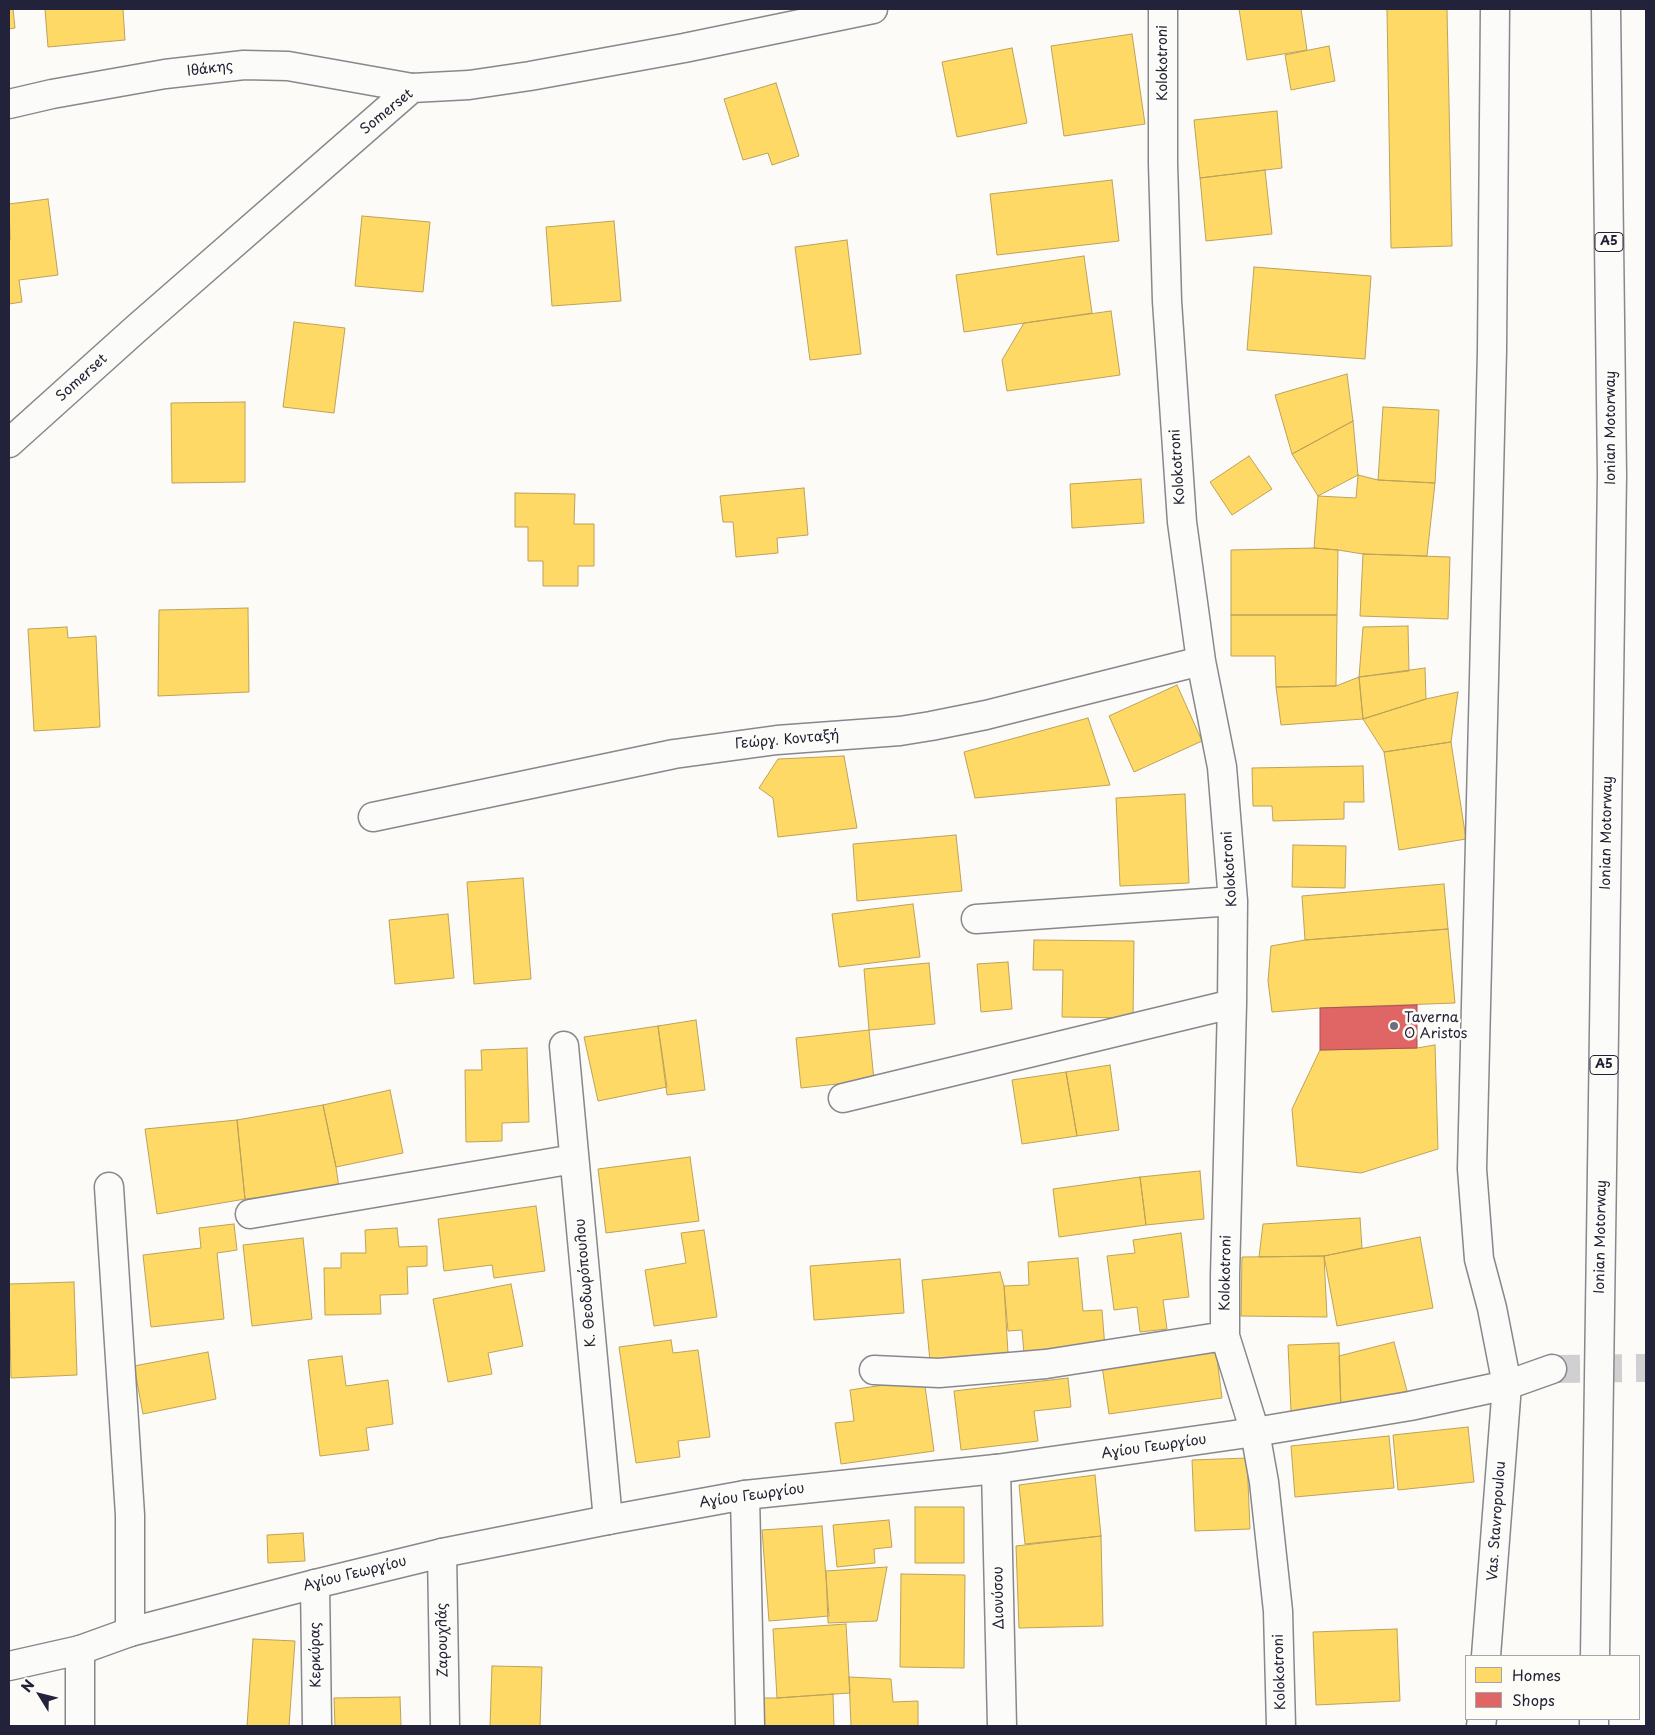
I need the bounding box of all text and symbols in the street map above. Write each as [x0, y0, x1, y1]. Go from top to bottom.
street label: Kolokotroni [1155, 25, 1171, 101]
street label: Ιθάκης [186, 58, 234, 80]
street label: Somerset [357, 86, 417, 138]
road number: Α5 [1595, 232, 1623, 252]
street label: Somerset [53, 351, 111, 405]
street label: Ionian Motorway [1603, 371, 1619, 485]
street label: Kolokotroni [1167, 428, 1189, 506]
street label: Γεώργ. Κονταξή [734, 727, 840, 753]
street label: Ionian Motorway [1598, 776, 1616, 890]
street label: Kolokotroni [1219, 830, 1241, 908]
place label: Taverna O Aristos [1404, 1010, 1467, 1042]
marker: Taverna O Aristos [1388, 1020, 1400, 1032]
road number: Α5 [1590, 1056, 1618, 1074]
street label: Ionian Motorway [1592, 1180, 1610, 1294]
street label: Κ. Θεοδωρόπουλου [572, 1218, 600, 1348]
street label: Kolokotroni [1217, 1235, 1235, 1311]
street label: Αγίου Γεωργίου [1100, 1431, 1208, 1463]
street label: Vas. Stavropoulou [1484, 1461, 1510, 1581]
street label: Αγίου Γεωργίου [698, 1480, 806, 1512]
street label: Αγίου Γεωργίου [302, 1553, 408, 1595]
street label: Διονύσου [990, 1566, 1008, 1630]
street label: Ζαρουχλάς [434, 1603, 452, 1677]
street label: Κερκύρας [307, 1622, 325, 1688]
street label: Kolokotroni [1270, 1634, 1290, 1710]
legend [1465, 1655, 1640, 1720]
text: Homes [1512, 1663, 1561, 1686]
north arrow [15, 1670, 65, 1720]
text: N [16, 1675, 39, 1697]
text: Shops [1512, 1688, 1555, 1711]

